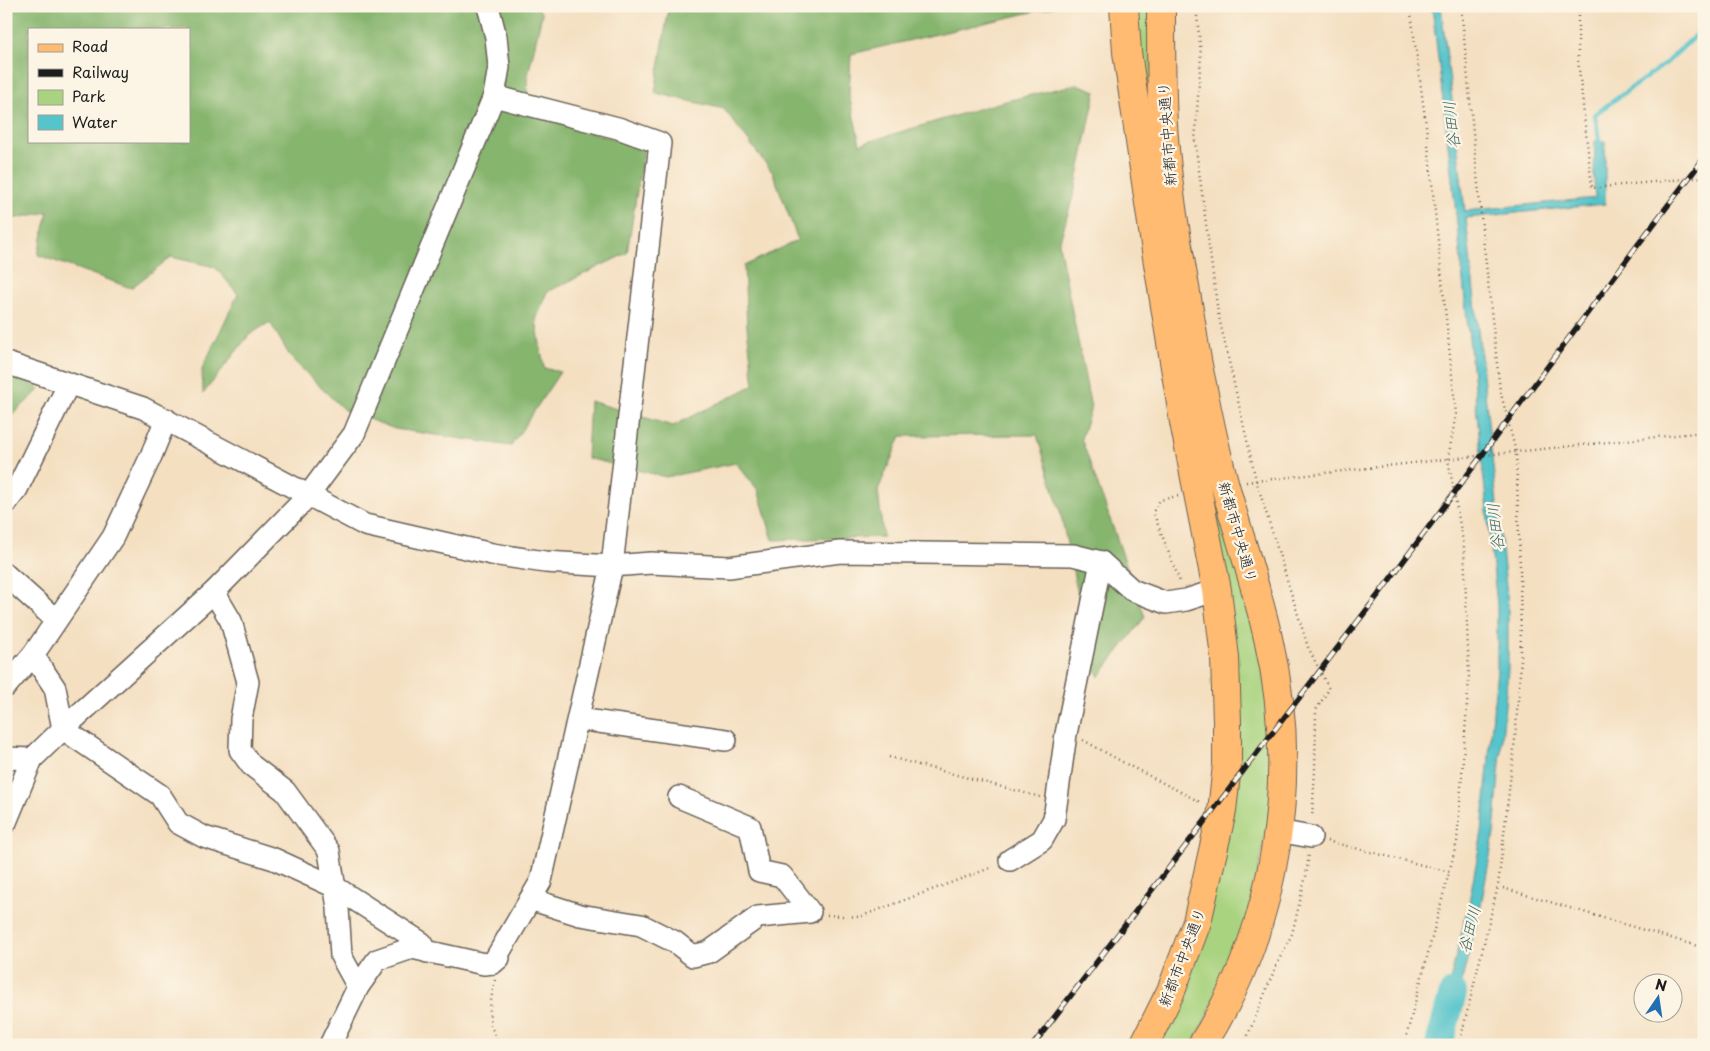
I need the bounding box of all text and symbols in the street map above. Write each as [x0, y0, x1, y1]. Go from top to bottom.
legend [28, 28, 190, 142]
text: Road [72, 34, 108, 57]
text: Railway [72, 60, 129, 83]
street label: 新都市中央通り [1151, 81, 1181, 187]
text: Park [72, 84, 106, 107]
water label: 谷田川 [1436, 100, 1464, 150]
text: Water [72, 110, 117, 133]
street label: 新都市中央通り [1213, 478, 1265, 586]
water label: 谷田川 [1480, 502, 1508, 552]
water label: 谷田川 [1451, 903, 1485, 955]
street label: 新都市中央通り [1151, 904, 1211, 1010]
text: N [1653, 973, 1669, 996]
north arrow [1632, 974, 1682, 1024]

